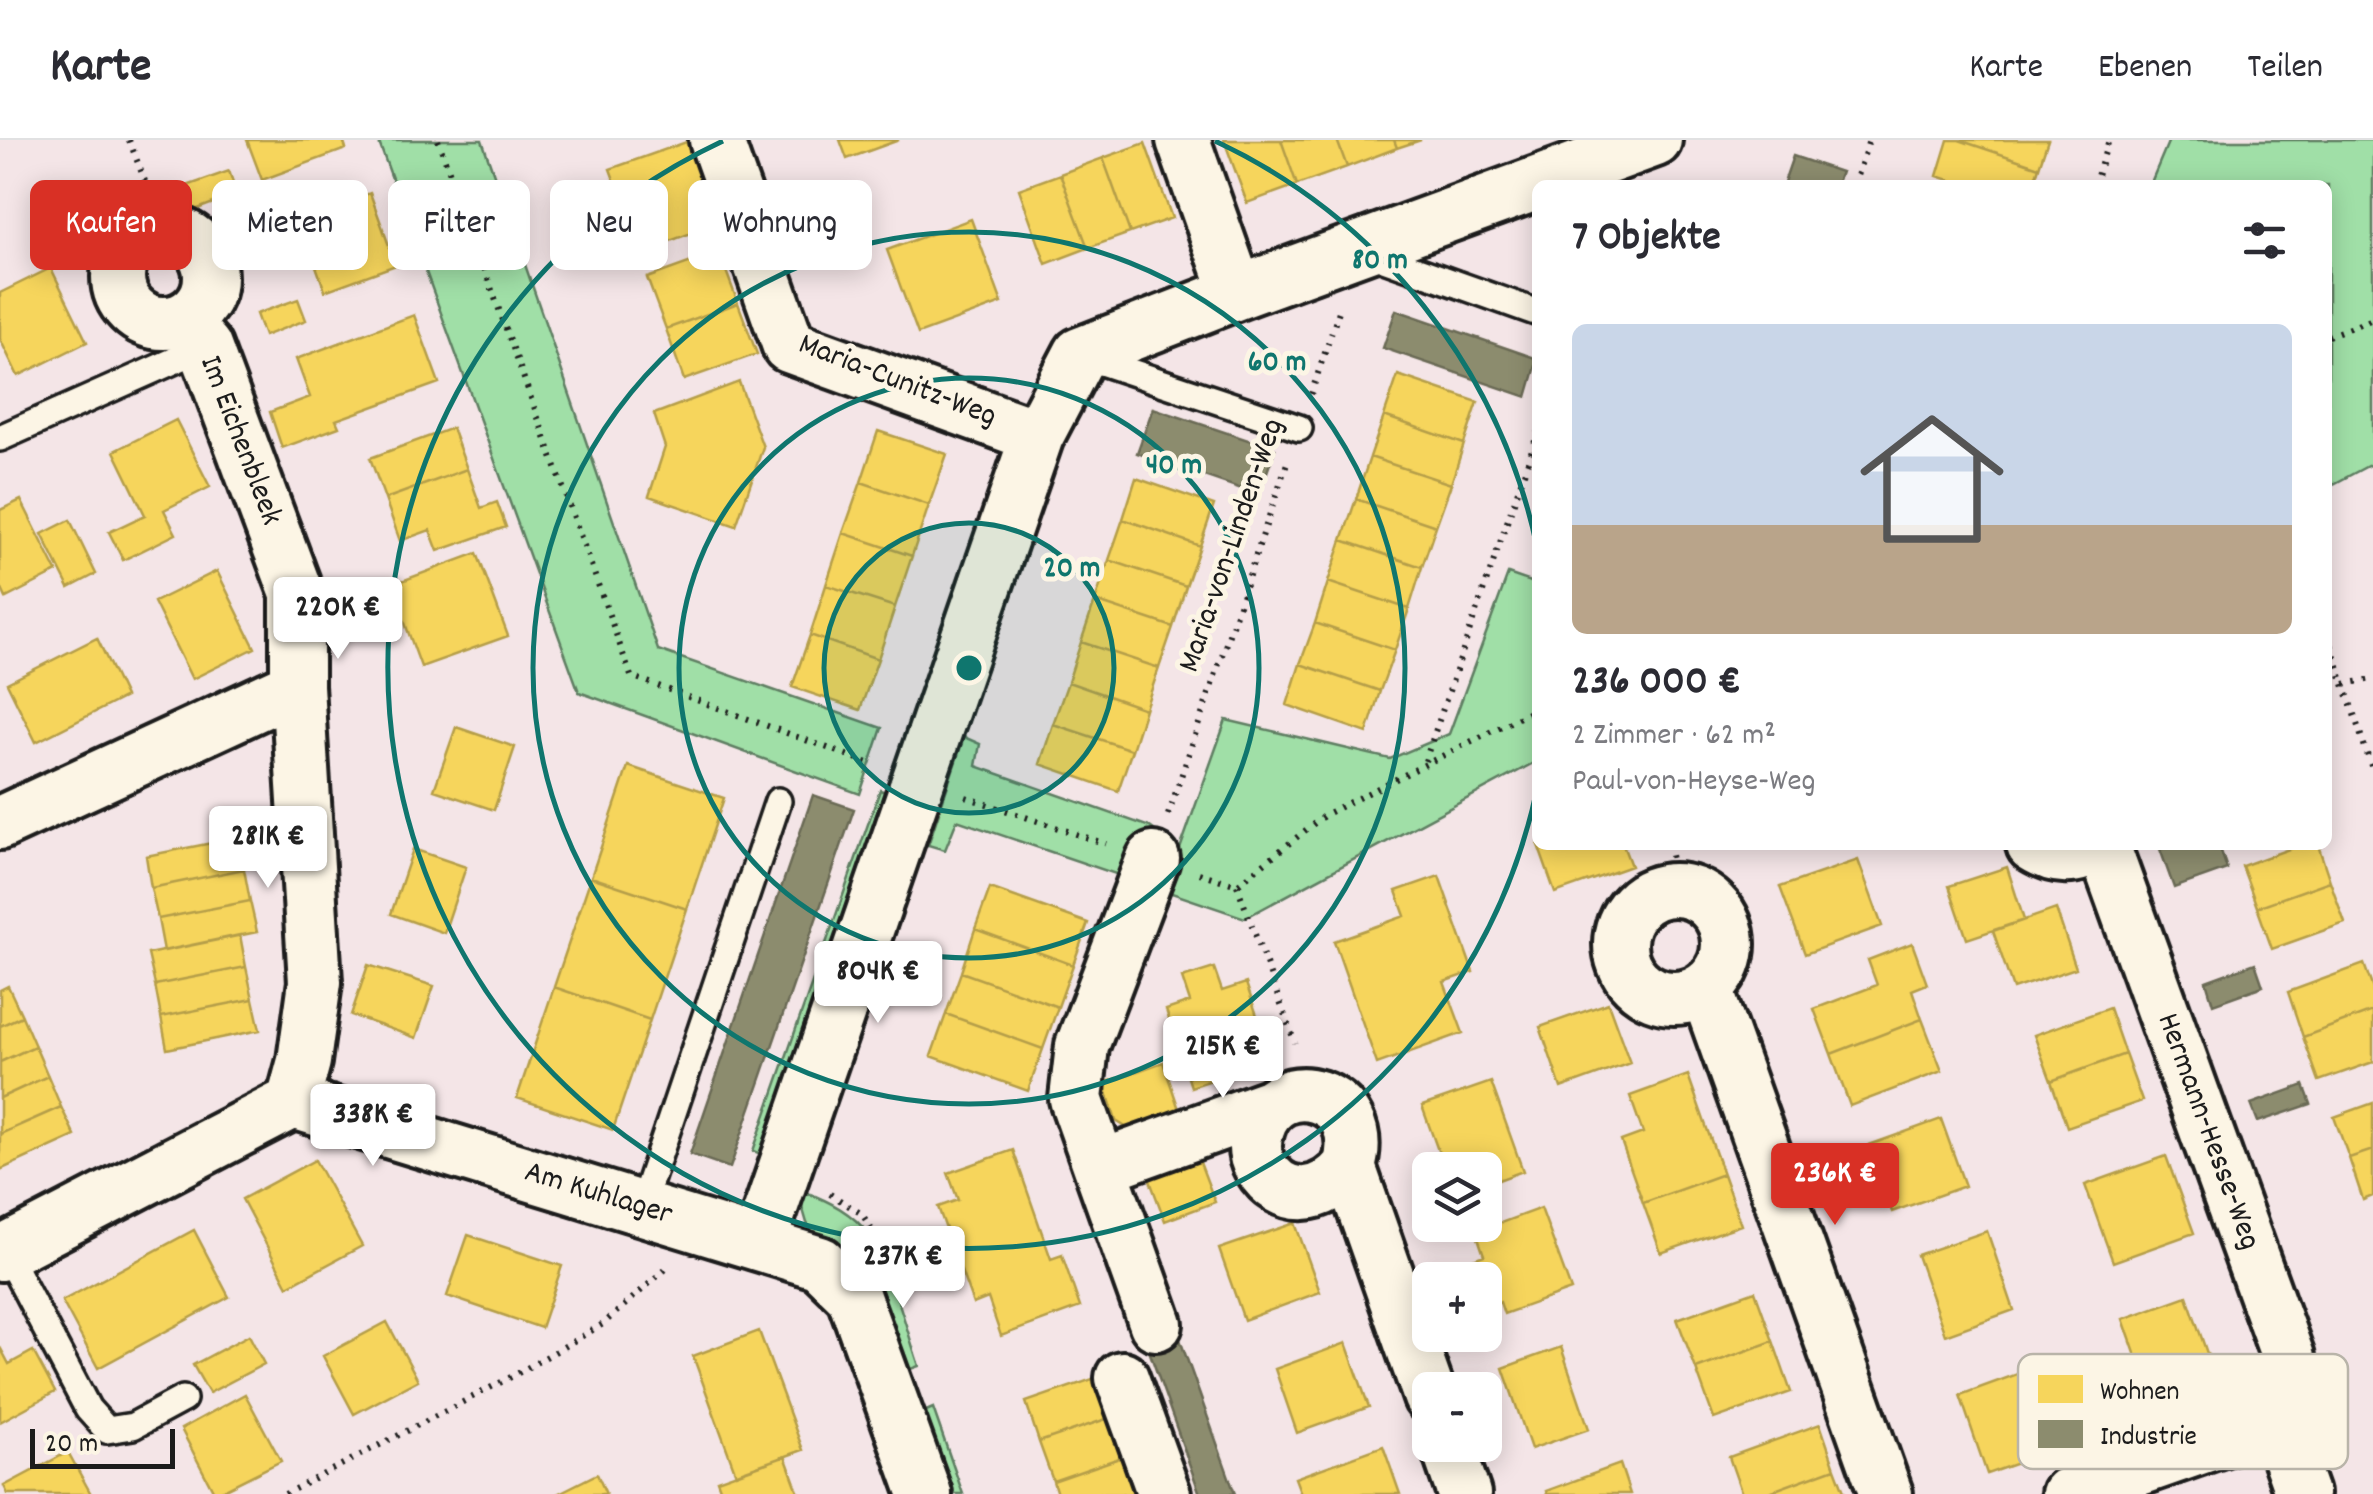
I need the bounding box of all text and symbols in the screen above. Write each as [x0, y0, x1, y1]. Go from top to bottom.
text: Karte [50, 35, 151, 104]
text: Karte [1969, 44, 2043, 94]
text: Ebenen [2098, 44, 2192, 94]
text: Teilen [2247, 44, 2323, 94]
chip: Kaufen [30, 180, 192, 270]
chip: Mieten [212, 180, 368, 270]
chip: Filter [388, 180, 530, 270]
chip: Neu [550, 180, 668, 270]
chip: Wohnung [688, 180, 872, 270]
text: 7 Objekte [1572, 210, 1721, 270]
icon: filters [2237, 213, 2292, 268]
text: 80 m [1352, 241, 1408, 284]
street label: Maria-Cunitz-Weg [791, 323, 1003, 441]
text: 60 m [1248, 343, 1306, 386]
street label: Im Eichenbleek [185, 349, 293, 533]
icon: home [1842, 389, 2022, 569]
street label: Maria-von-Linden-Weg [1168, 413, 1298, 679]
text: 40 m [1146, 446, 1202, 489]
text: 20 m [1044, 549, 1100, 592]
pin: 220K € [257, 577, 419, 662]
text: 220K € [295, 586, 381, 632]
centre of rings [951, 650, 987, 686]
text: 236 000 € [1572, 654, 1741, 714]
text: 2 Zimmer · 62 m² [1572, 714, 1776, 760]
text: Paul-von-Heyse-Weg [1572, 760, 1816, 806]
pin: 281K € [187, 806, 349, 891]
text: 281K € [231, 815, 305, 861]
pin: 804K € [797, 941, 959, 1026]
text: 804K € [836, 950, 920, 996]
street label: Hermann-Hesse-Weg [2143, 1007, 2271, 1257]
pin: 215K € [1142, 1016, 1304, 1101]
text: 215K € [1185, 1025, 1261, 1071]
pin: 338K € [292, 1084, 454, 1169]
text: 338K € [332, 1093, 414, 1139]
pin: 236K € [1754, 1143, 1916, 1228]
street label: Am Kuhlager [518, 1151, 678, 1239]
map controls [1412, 1152, 1502, 1462]
button: layers [1412, 1152, 1502, 1242]
text: 236K € [1793, 1152, 1877, 1198]
pin: 237K € [822, 1226, 984, 1311]
text: 237K € [863, 1235, 943, 1281]
button: + [1412, 1262, 1502, 1352]
legend [2018, 1354, 2348, 1469]
button: − [1412, 1372, 1502, 1462]
text: Wohnen [2100, 1374, 2180, 1414]
text: Industrie [2100, 1419, 2197, 1459]
scale bar [30, 1424, 175, 1468]
text: 20 m [45, 1426, 98, 1466]

